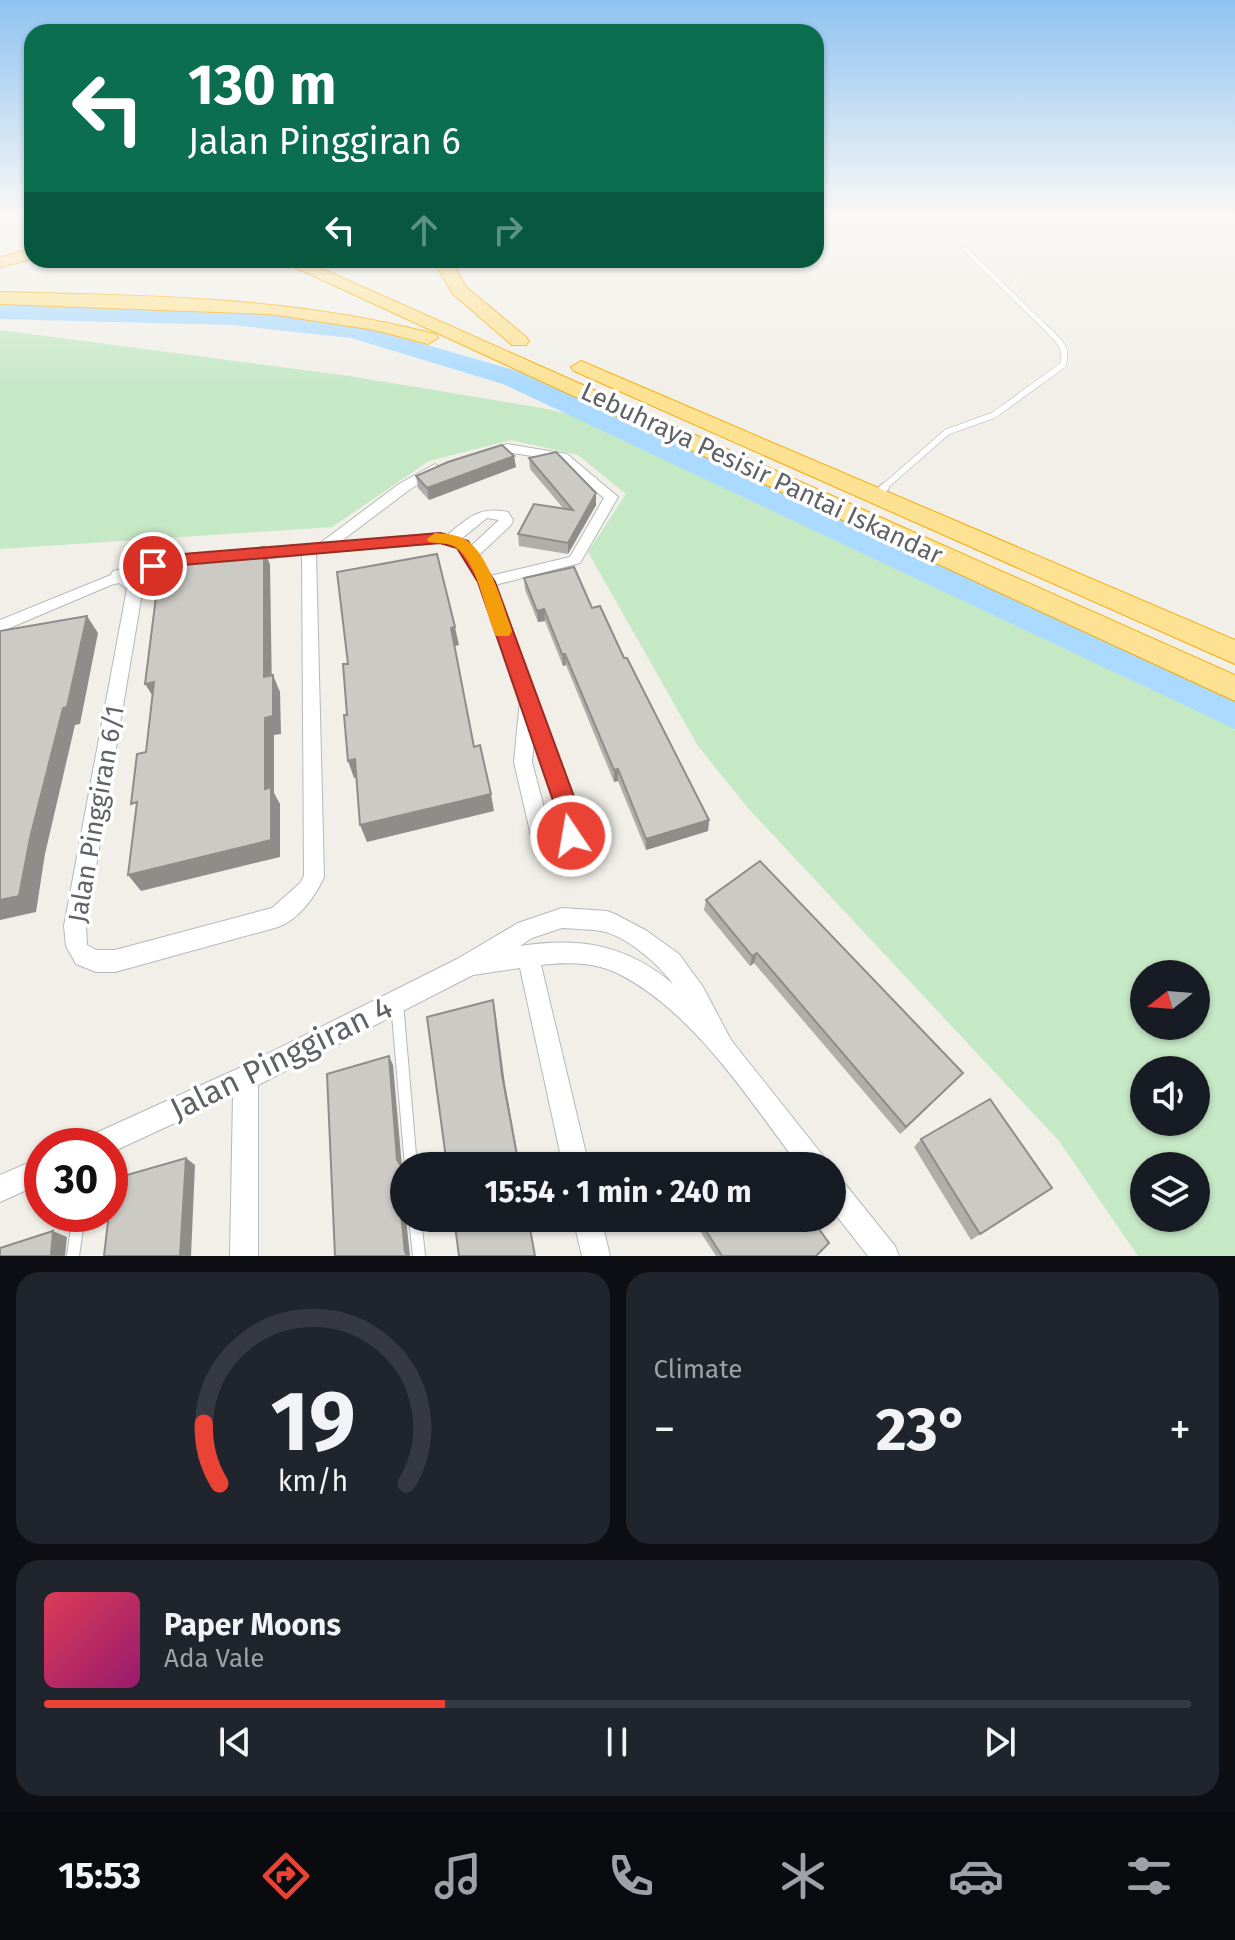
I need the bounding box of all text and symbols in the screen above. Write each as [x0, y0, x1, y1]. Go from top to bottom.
text: 130 m [188, 52, 336, 119]
icon: left [56, 56, 160, 160]
text: Jalan Pinggiran 6 [188, 120, 461, 164]
icon: left [318, 208, 362, 252]
icon: ahead [402, 208, 446, 252]
icon: right [486, 208, 530, 252]
street label: Lebuhraya Pesisir Pantai Iskandar [576, 376, 948, 571]
pin [119, 532, 187, 600]
icon: arrive [131, 544, 175, 588]
street label: Jalan Pinggiran 6/1 [62, 703, 131, 925]
position arrow [529, 794, 613, 878]
north arrow [1130, 960, 1210, 1040]
map controls [1130, 960, 1210, 1232]
street label: Jalan Pinggiran 4 [164, 988, 398, 1128]
button: sound [1130, 1056, 1210, 1136]
speed limit sign: 30 [24, 1128, 128, 1232]
button: layers [1130, 1152, 1210, 1232]
text: 15:54 · 1 min · 240 m [484, 1174, 752, 1210]
text: Climate [654, 1354, 742, 1385]
text: 19 [270, 1372, 355, 1472]
text: 23° [876, 1394, 969, 1466]
text: − [654, 1403, 676, 1456]
text: + [1169, 1403, 1191, 1456]
text: km/h [277, 1464, 348, 1499]
text: Paper Moons [164, 1607, 341, 1643]
text: Ada Vale [164, 1643, 264, 1674]
icon: previous [213, 1720, 257, 1764]
icon: pause [595, 1720, 639, 1764]
icon: next [978, 1720, 1022, 1764]
icon: directions [258, 1848, 314, 1904]
icon: music [430, 1848, 486, 1904]
icon: phone [603, 1848, 659, 1904]
icon: climate [775, 1848, 831, 1904]
icon: car [948, 1848, 1004, 1904]
icon: filters [1121, 1848, 1177, 1904]
text: 15:53 [58, 1854, 141, 1898]

